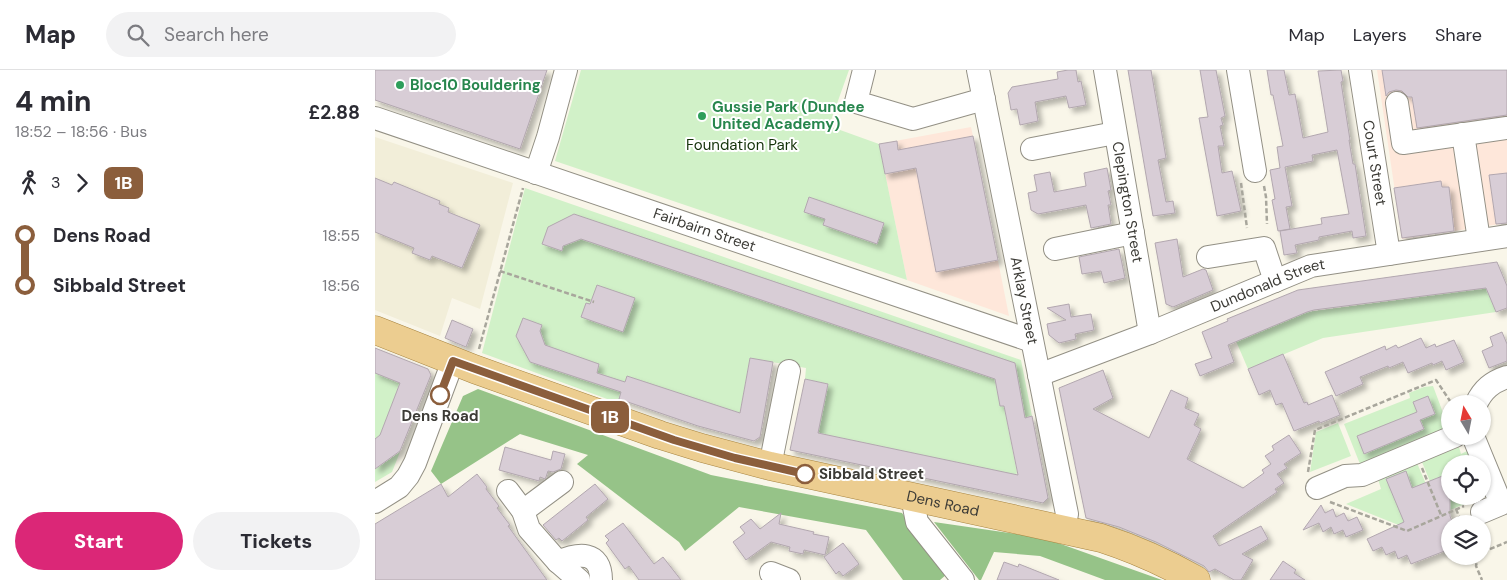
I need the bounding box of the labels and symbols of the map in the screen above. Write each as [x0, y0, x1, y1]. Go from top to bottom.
place label: Bloc10 Bouldering [410, 75, 541, 95]
marker: Bloc10 Bouldering [394, 79, 406, 91]
place label: Gussie Park (Dundee United Academy) [712, 97, 864, 134]
marker: Gussie Park (Dundee United Academy) [696, 110, 708, 122]
street label: Court Street [1358, 119, 1391, 207]
park label: Foundation Park [686, 135, 798, 155]
street label: Clepington Street [1107, 140, 1148, 264]
street label: Fairbairn Street [651, 203, 758, 257]
street label: Dundonald Street [1207, 254, 1326, 317]
street label: Arklay Street [1006, 255, 1043, 346]
marker: Dens Road [430, 385, 450, 405]
north arrow [1441, 395, 1491, 445]
line badge: 1B [587, 401, 633, 433]
place label: Dens Road [401, 406, 479, 426]
marker: Sibbald Street [795, 464, 815, 484]
place label: Sibbald Street [819, 464, 924, 484]
street label: Dens Road [905, 486, 981, 521]

